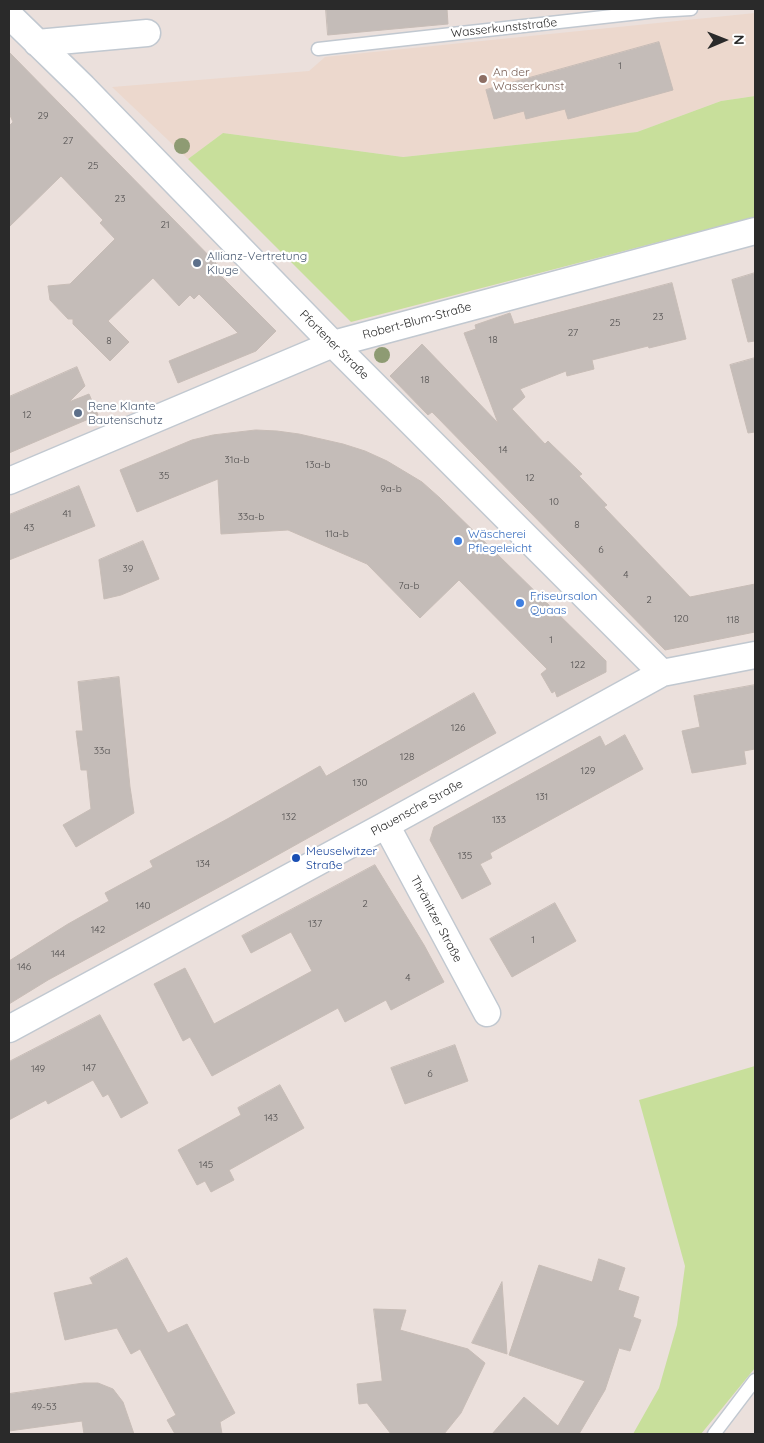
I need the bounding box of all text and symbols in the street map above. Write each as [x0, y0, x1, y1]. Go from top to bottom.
street label: Wasserkunststraße [450, 15, 558, 41]
north arrow [699, 15, 749, 65]
text: N [730, 34, 748, 45]
house number: 1 [618, 60, 622, 72]
place label: An der Wasserkunst [493, 65, 564, 93]
marker: An der Wasserkunst [477, 73, 489, 85]
house number: 29 [37, 110, 49, 122]
house number: 27 [63, 135, 73, 147]
house number: 25 [88, 160, 98, 172]
house number: 23 [115, 193, 125, 205]
house number: 21 [160, 219, 170, 231]
place label: Allianz-Vertretung Kluge [207, 249, 307, 277]
marker: Allianz-Vertretung Kluge [191, 257, 203, 269]
street label: Robert-Blum-Straße [361, 300, 473, 342]
street label: Pfortener Straße [296, 307, 372, 383]
house number: 23 [653, 311, 663, 323]
house number: 25 [610, 317, 620, 329]
house number: 27 [568, 327, 578, 339]
house number: 18 [488, 334, 498, 346]
house number: 8 [106, 335, 112, 347]
house number: 18 [420, 374, 430, 386]
place label: Rene Klante Bautenschutz [88, 399, 163, 427]
marker: Rene Klante Bautenschutz [72, 407, 84, 419]
house number: 12 [22, 409, 32, 421]
house number: 14 [499, 444, 507, 456]
house number: 31a-b [225, 454, 249, 466]
house number: 13a-b [306, 459, 330, 471]
house number: 35 [159, 470, 169, 482]
house number: 12 [525, 472, 535, 484]
house number: 9a-b [380, 483, 402, 495]
house number: 10 [549, 496, 559, 508]
house number: 41 [63, 508, 71, 520]
house number: 33a-b [238, 511, 264, 523]
house number: 8 [574, 519, 580, 531]
house number: 43 [24, 522, 34, 534]
place label: Wäscherei Pflegeleicht [468, 527, 532, 555]
house number: 11a-b [325, 528, 349, 540]
marker: Wäscherei Pflegeleicht [452, 535, 464, 547]
house number: 6 [598, 544, 604, 556]
house number: 39 [123, 563, 133, 575]
house number: 4 [623, 569, 629, 581]
house number: 7a-b [398, 580, 420, 592]
place label: Friseursalon Quaas [530, 589, 598, 617]
house number: 2 [646, 594, 652, 606]
marker: Friseursalon Quaas [514, 597, 526, 609]
house number: 120 [673, 613, 689, 625]
house number: 118 [727, 614, 739, 626]
house number: 1 [549, 634, 553, 646]
house number: 122 [571, 659, 585, 671]
house number: 126 [451, 722, 465, 734]
house number: 33a [94, 745, 110, 757]
house number: 128 [400, 751, 414, 763]
house number: 129 [581, 765, 595, 777]
house number: 130 [353, 777, 367, 789]
street label: Plauensche Straße [368, 777, 466, 839]
house number: 131 [536, 791, 548, 803]
house number: 132 [282, 811, 296, 823]
house number: 133 [492, 814, 506, 826]
place label: Meuselwitzer Straße [306, 844, 377, 872]
house number: 135 [458, 850, 472, 862]
marker: Meuselwitzer Straße [290, 852, 302, 864]
house number: 134 [196, 858, 210, 870]
street label: Thränitzer Straße [407, 873, 465, 965]
house number: 2 [362, 898, 368, 910]
house number: 140 [136, 900, 150, 912]
house number: 137 [308, 918, 322, 930]
house number: 142 [91, 924, 105, 936]
house number: 1 [531, 934, 535, 946]
house number: 144 [51, 948, 65, 960]
house number: 146 [17, 961, 31, 973]
house number: 4 [405, 972, 411, 984]
house number: 147 [82, 1062, 96, 1074]
house number: 149 [31, 1063, 45, 1075]
house number: 6 [427, 1068, 433, 1080]
house number: 143 [264, 1112, 278, 1124]
house number: 145 [199, 1159, 213, 1171]
house number: 49-53 [31, 1401, 57, 1413]

